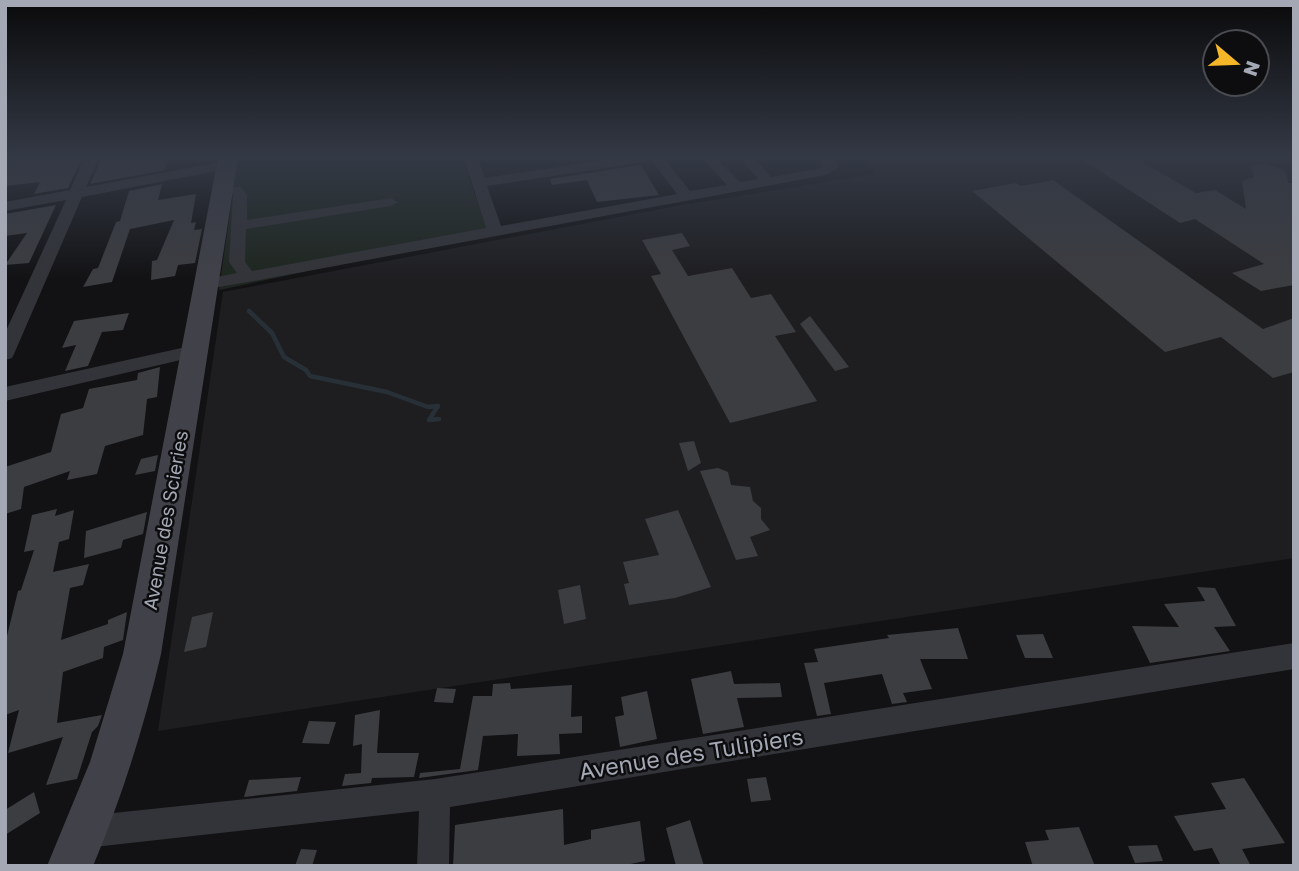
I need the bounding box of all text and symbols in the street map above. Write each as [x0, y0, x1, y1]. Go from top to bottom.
north arrow [1201, 28, 1271, 98]
text: N [1239, 58, 1266, 79]
street label: Avenue des Scieries [138, 429, 192, 611]
street label: Avenue des Tulipiers [577, 721, 805, 785]

